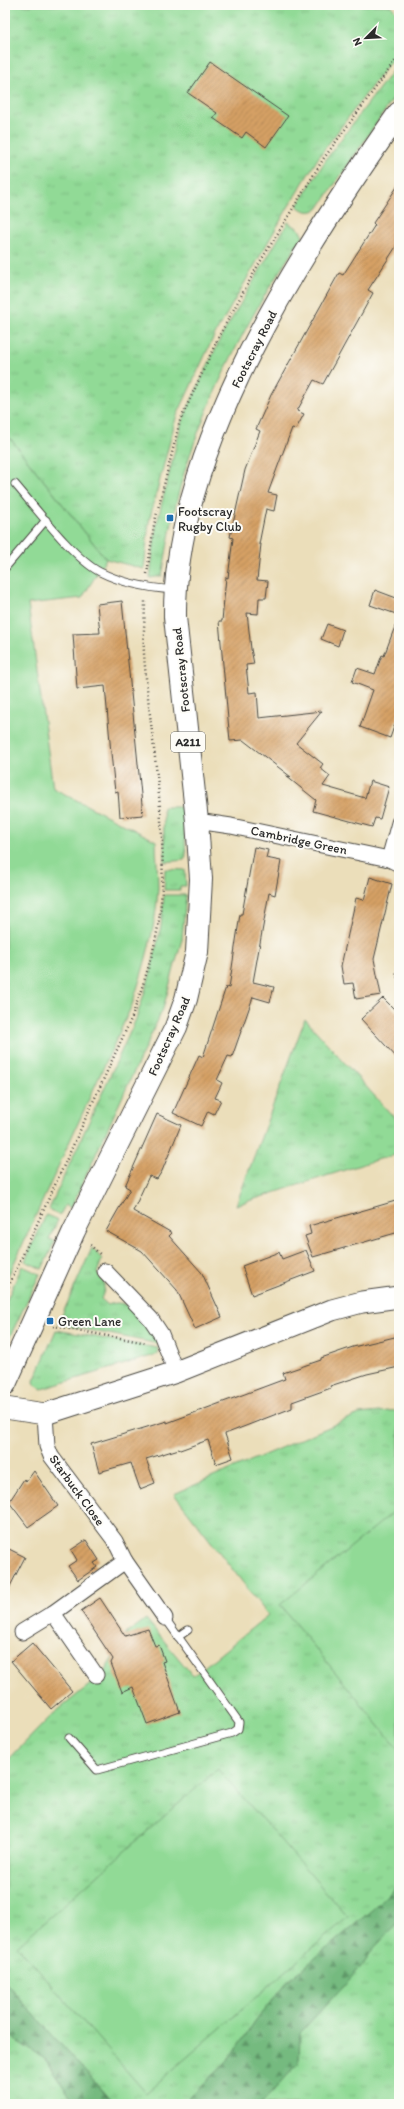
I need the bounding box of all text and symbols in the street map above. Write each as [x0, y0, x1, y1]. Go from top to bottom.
north arrow [346, 18, 386, 58]
text: N [350, 36, 365, 48]
street label: Footscray Road [228, 308, 280, 390]
place label: Footscray Rugby Club [178, 504, 242, 534]
marker: Footscray Rugby Club [165, 513, 175, 523]
street label: Footscray Road [169, 627, 193, 713]
road number: A211 [171, 732, 205, 752]
street label: Cambridge Green [249, 822, 349, 858]
street label: Footscray Road [145, 994, 193, 1078]
place label: Green Lane [58, 1314, 121, 1329]
marker: Green Lane [45, 1316, 55, 1326]
street label: Starbuck Close [46, 1452, 108, 1528]

